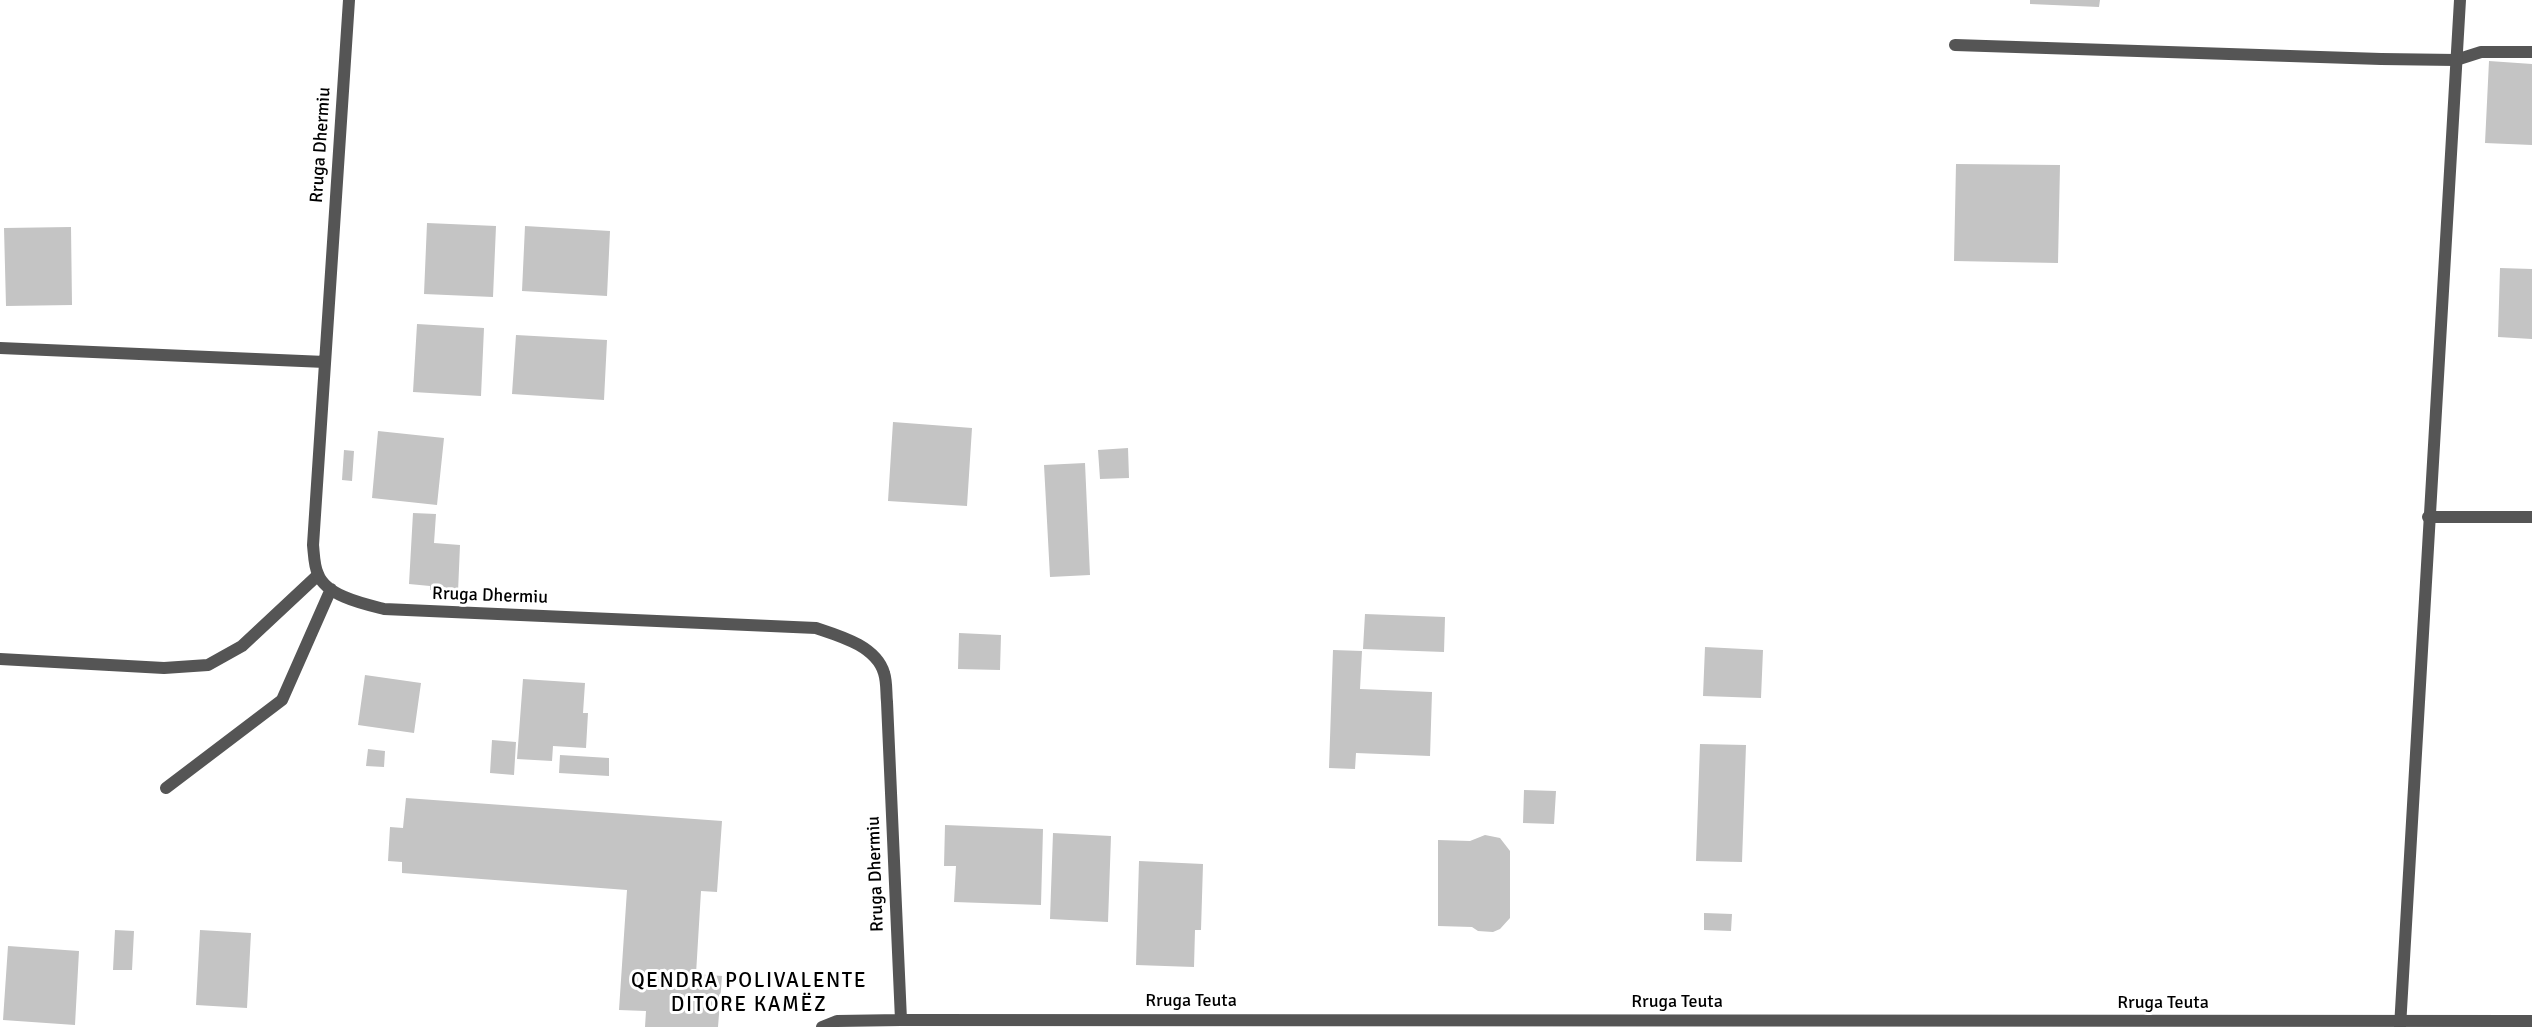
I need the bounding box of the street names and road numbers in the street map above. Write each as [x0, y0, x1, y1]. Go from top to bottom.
street label: Rruga Dhermiu [306, 86, 336, 204]
street label: Rruga Dhermiu [432, 583, 548, 609]
street label: Rruga Dhermiu [863, 816, 889, 932]
street label: Rruga Teuta [1145, 990, 1237, 1012]
street label: Rruga Teuta [1631, 991, 1723, 1013]
street label: Rruga Teuta [2117, 992, 2209, 1014]

